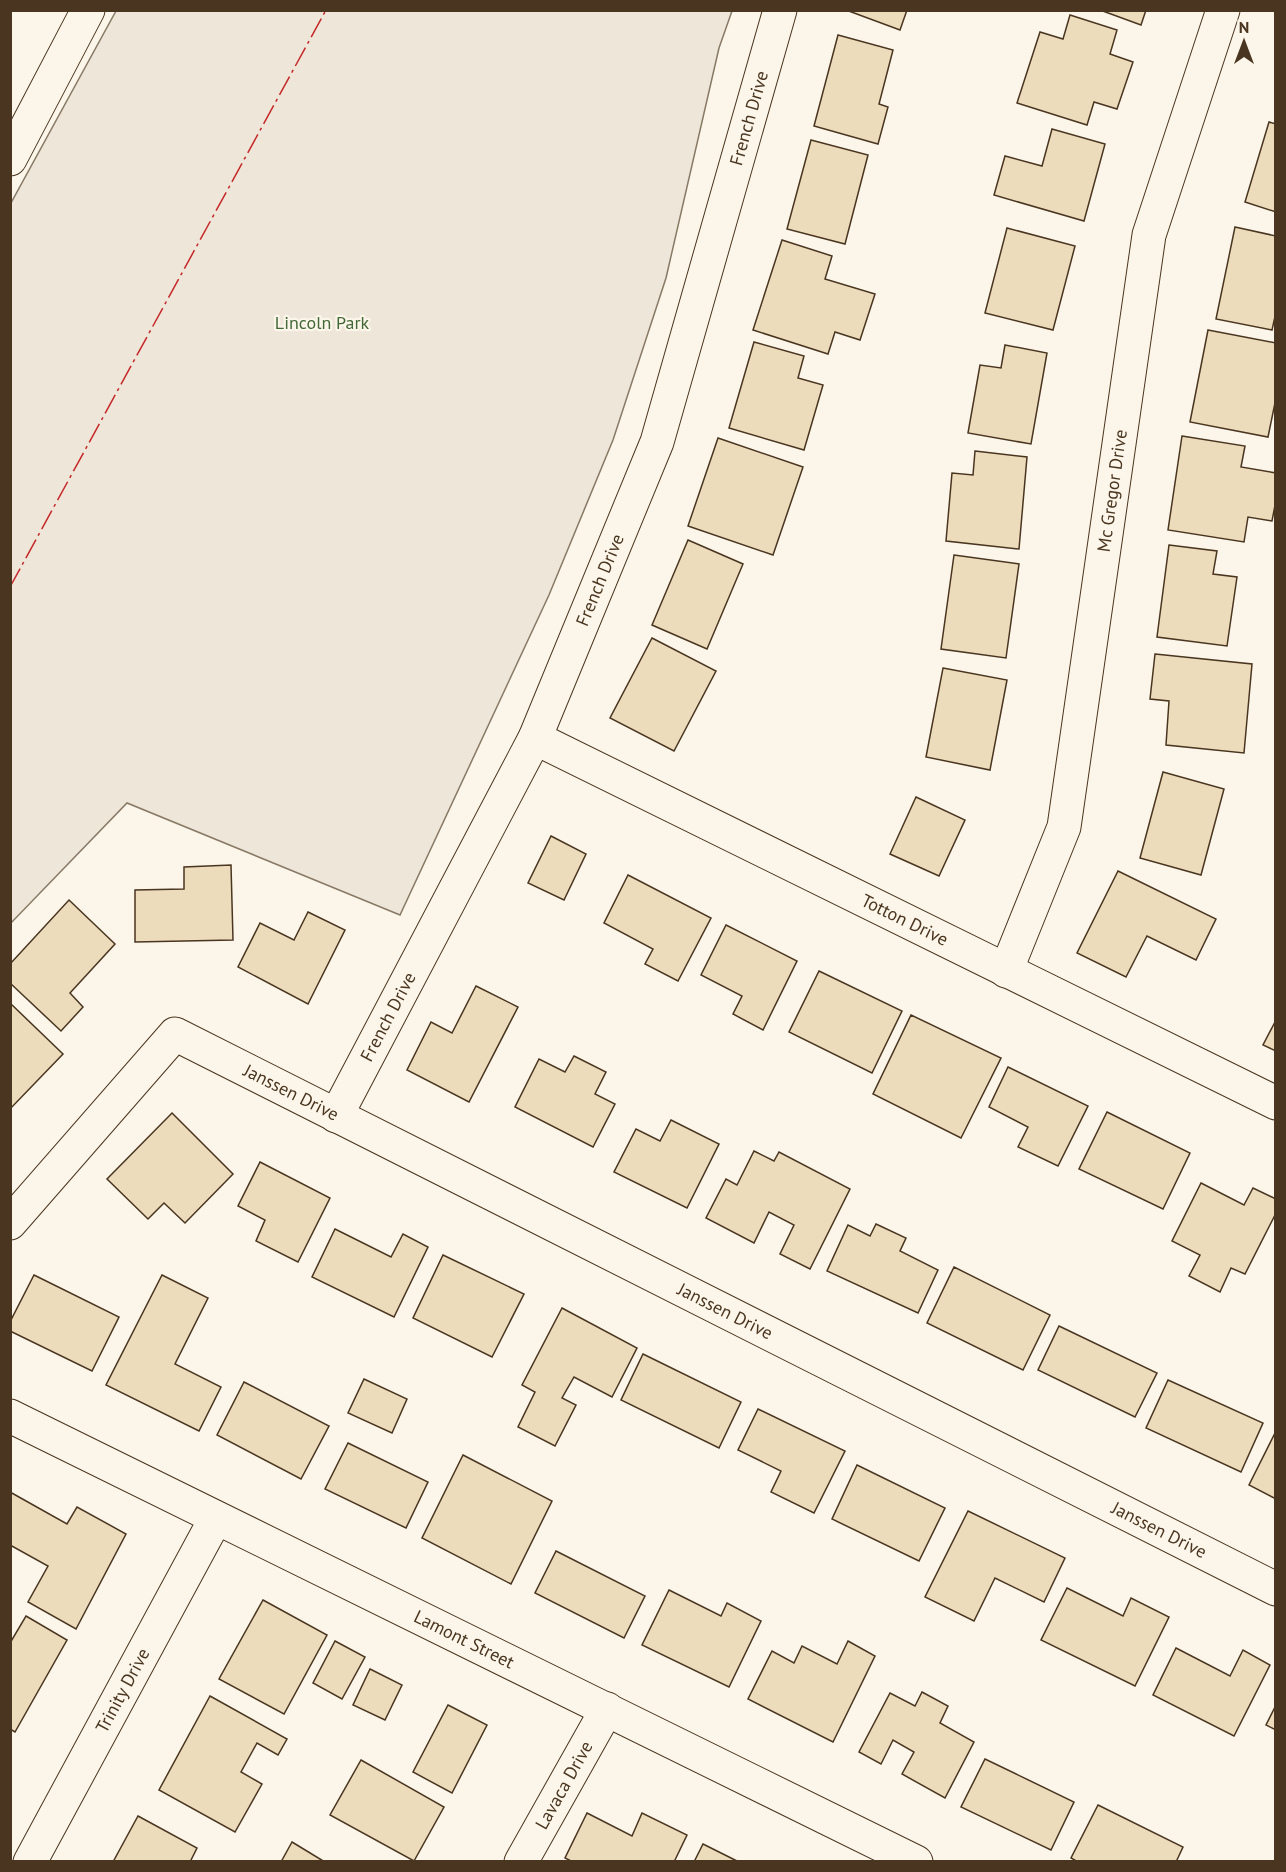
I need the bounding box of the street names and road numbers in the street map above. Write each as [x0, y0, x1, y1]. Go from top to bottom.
street label: French Drive [724, 68, 773, 168]
street label: Mc Gregor Drive [1092, 428, 1132, 553]
street label: French Drive [570, 530, 629, 629]
street label: Totton Drive [858, 889, 952, 951]
street label: French Drive [355, 968, 421, 1065]
street label: Janssen Drive [239, 1058, 343, 1126]
street label: Janssen Drive [673, 1277, 777, 1344]
street label: Janssen Drive [1107, 1496, 1211, 1563]
street label: Lamont Street [410, 1605, 518, 1673]
street label: Trinity Drive [90, 1644, 154, 1737]
street label: Lavaca Drive [530, 1737, 598, 1833]

